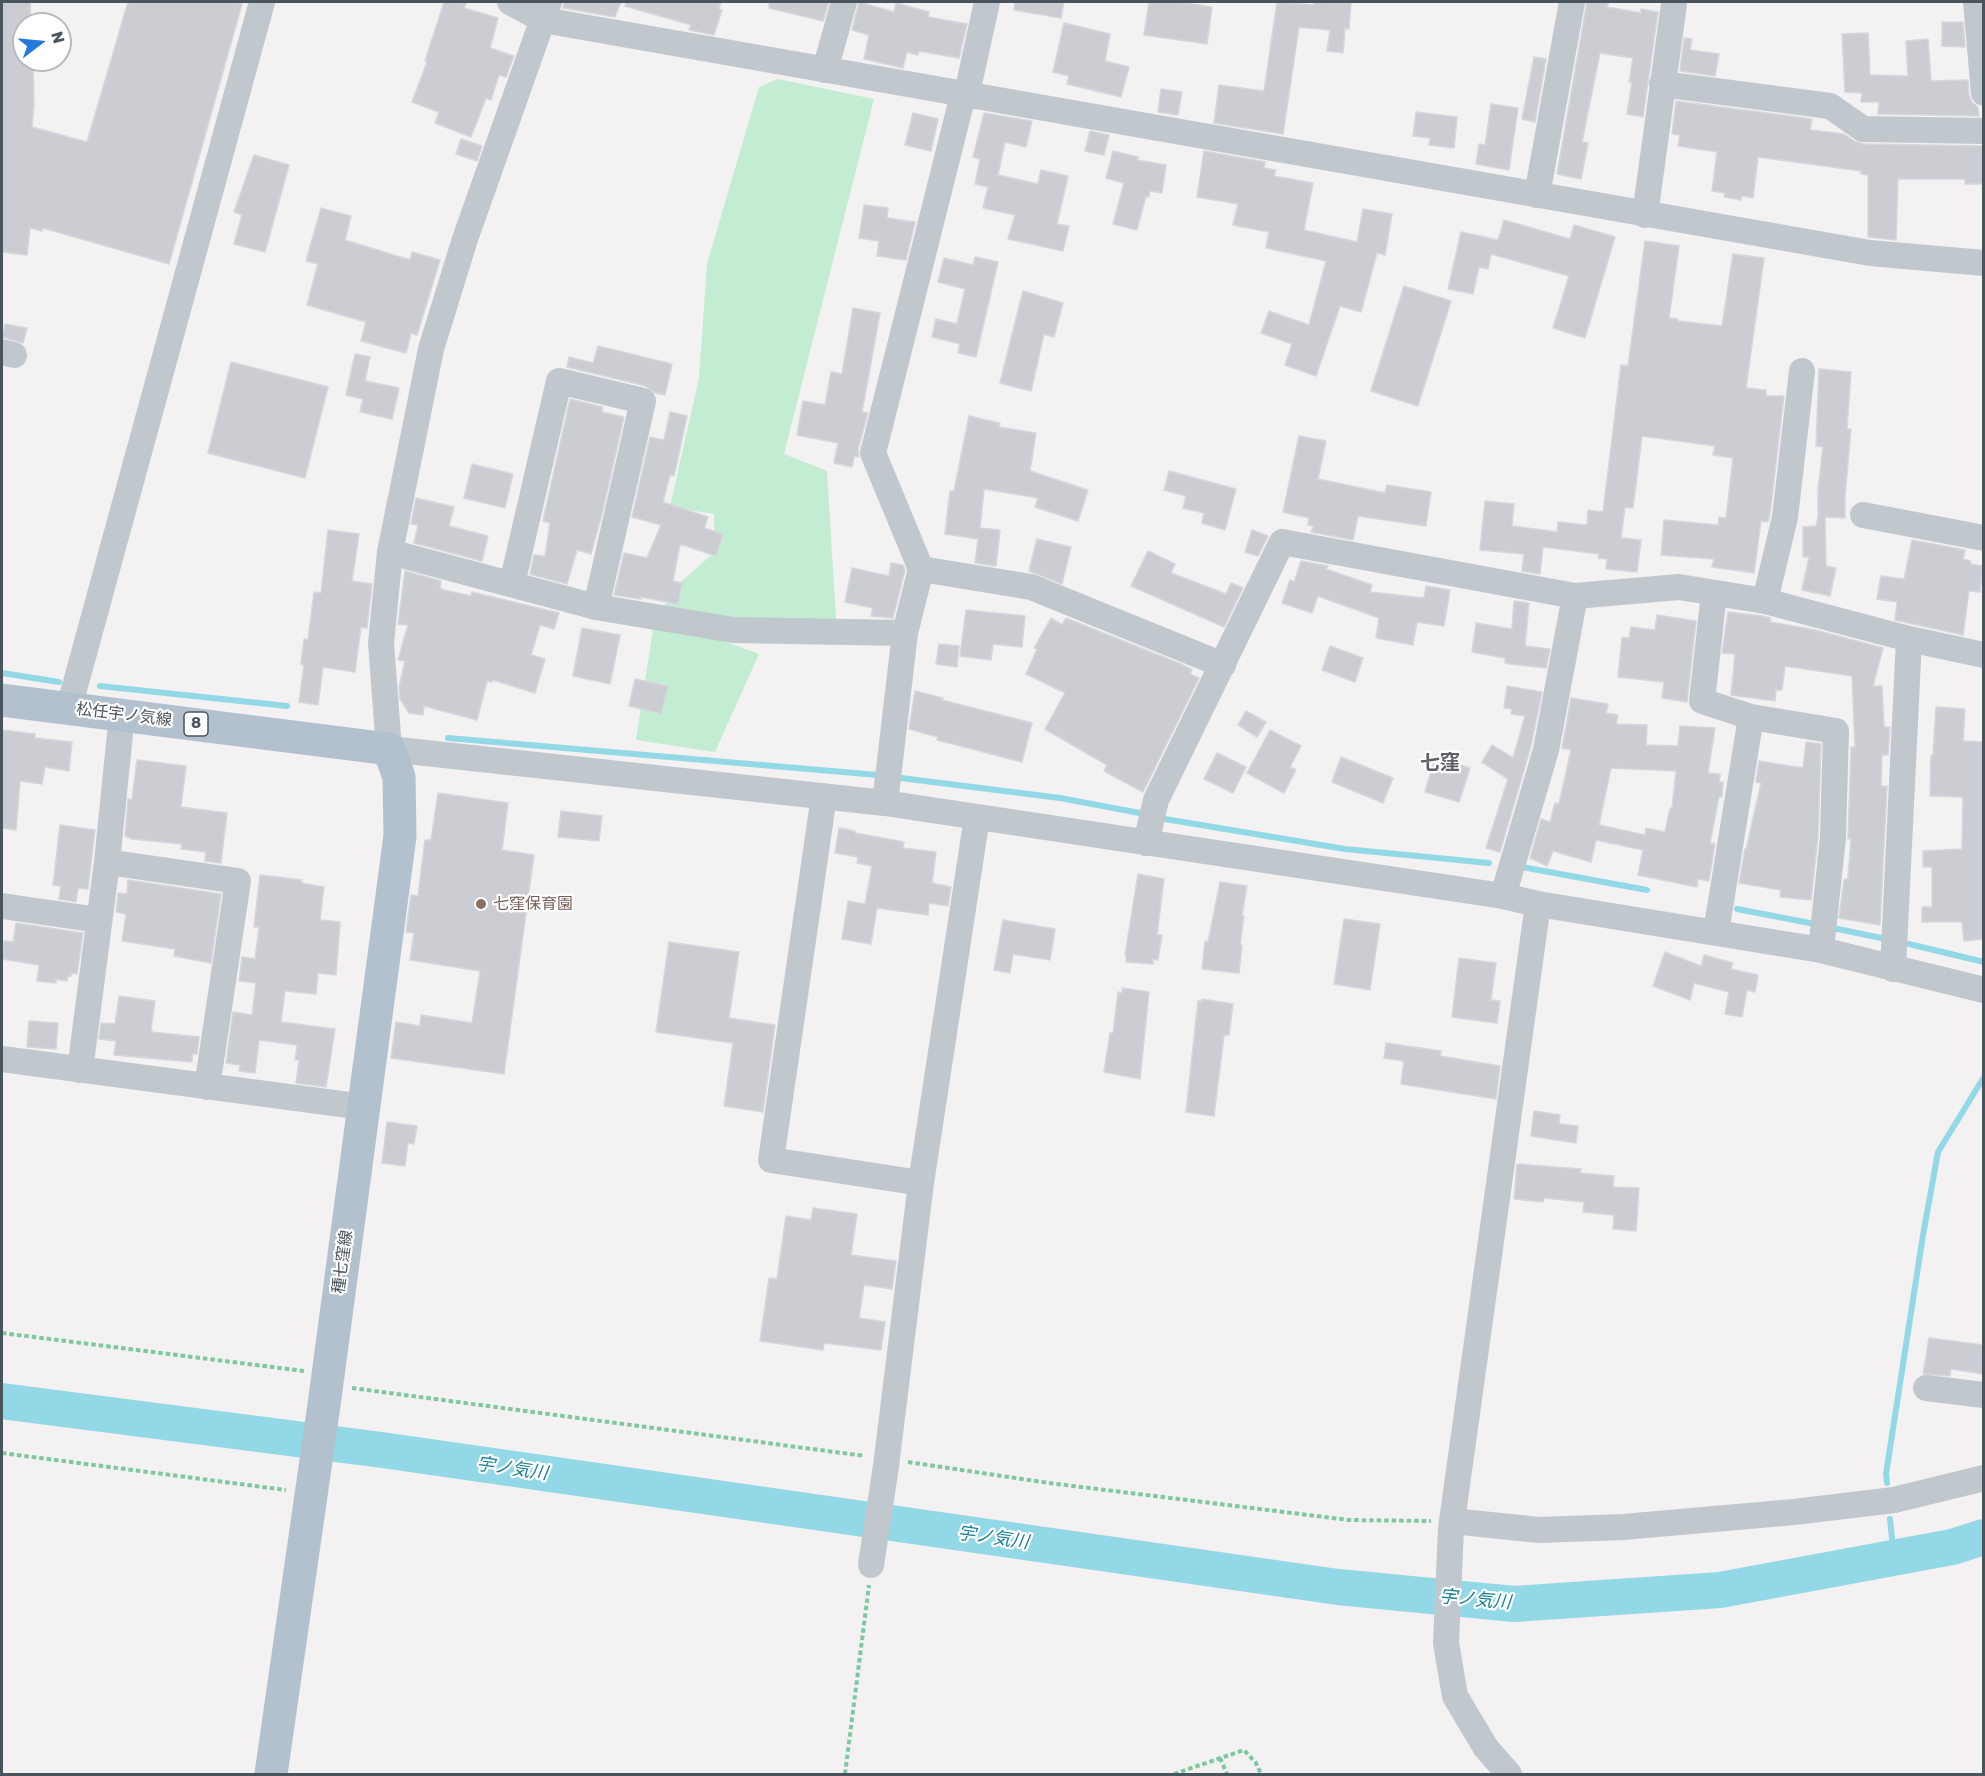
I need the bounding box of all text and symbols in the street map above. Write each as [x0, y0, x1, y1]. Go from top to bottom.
north arrow [12, 12, 72, 72]
text: N [47, 29, 69, 46]
street label: 松任宇ノ気線 [75, 700, 173, 730]
road number: 8 [184, 712, 208, 736]
district label: 七窪 [1420, 751, 1460, 775]
place label: 七窪保育園 [493, 894, 573, 914]
marker: 七窪保育園 [474, 897, 488, 911]
street label: 種七窪線 [329, 1229, 357, 1295]
water label: 宇ノ気川 [475, 1453, 549, 1485]
water label: 宇ノ気川 [956, 1522, 1030, 1554]
water label: 宇ノ気川 [1438, 1586, 1512, 1614]

